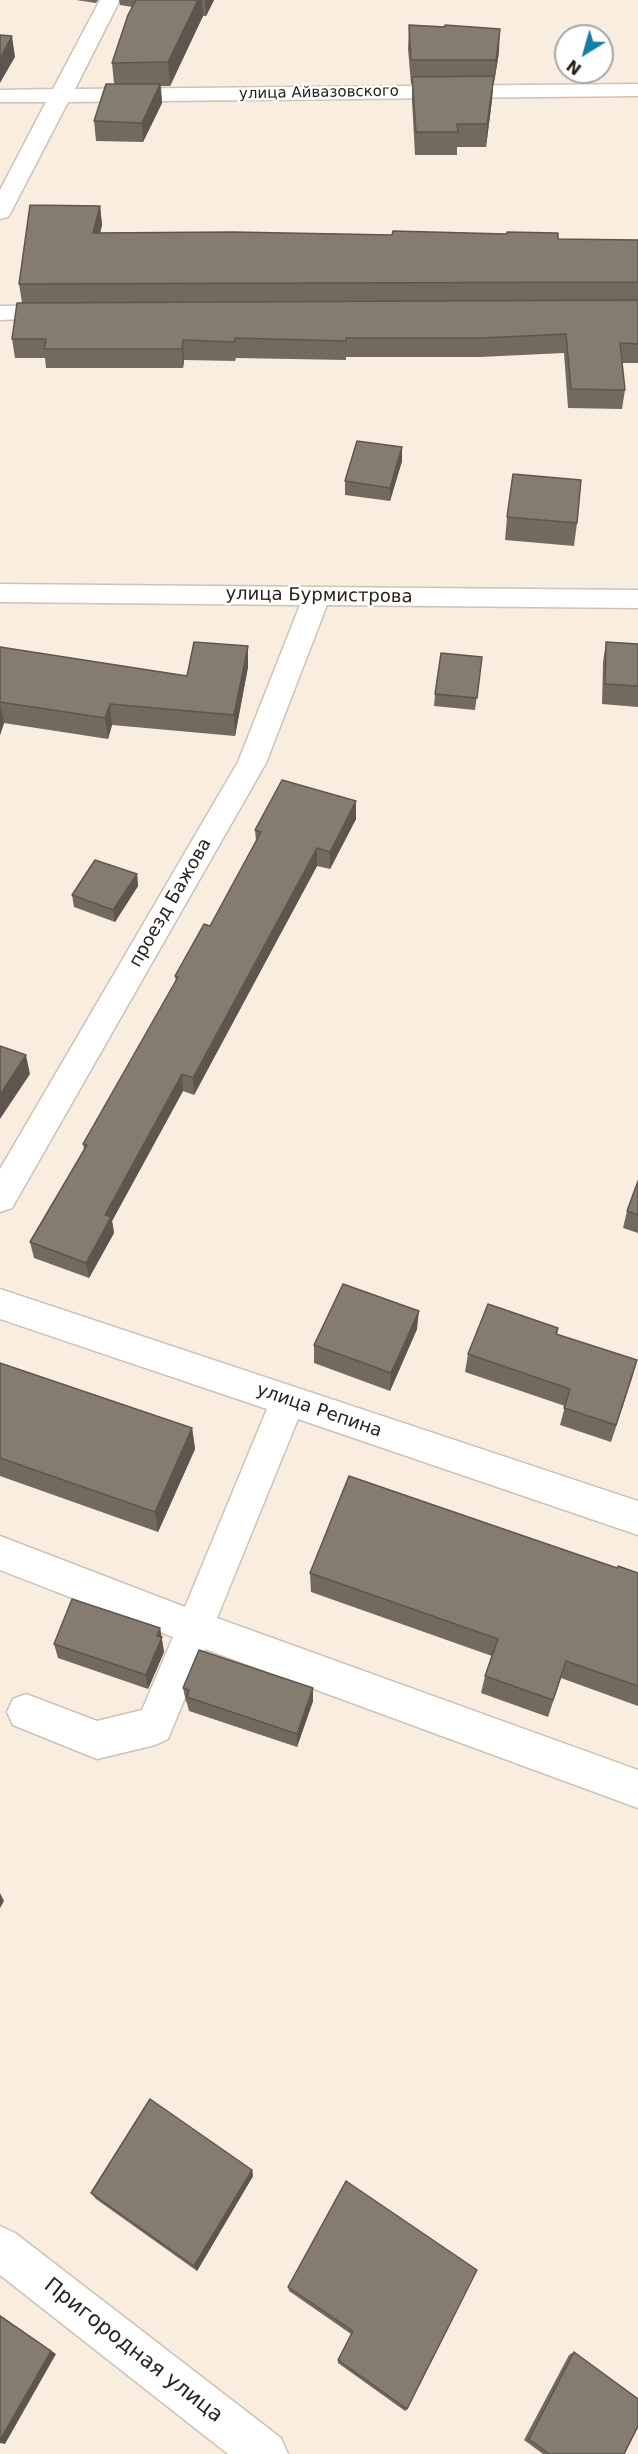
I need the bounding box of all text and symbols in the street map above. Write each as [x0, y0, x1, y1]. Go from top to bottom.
north arrow [554, 24, 614, 84]
text: N [563, 56, 585, 79]
street label: улица Айвазовского [239, 83, 399, 103]
street label: улица Бурмистрова [225, 584, 413, 608]
street label: проезд Бажова [125, 835, 217, 971]
street label: улица Репина [254, 1379, 384, 1443]
street label: Пригородная улица [39, 2273, 227, 2429]

